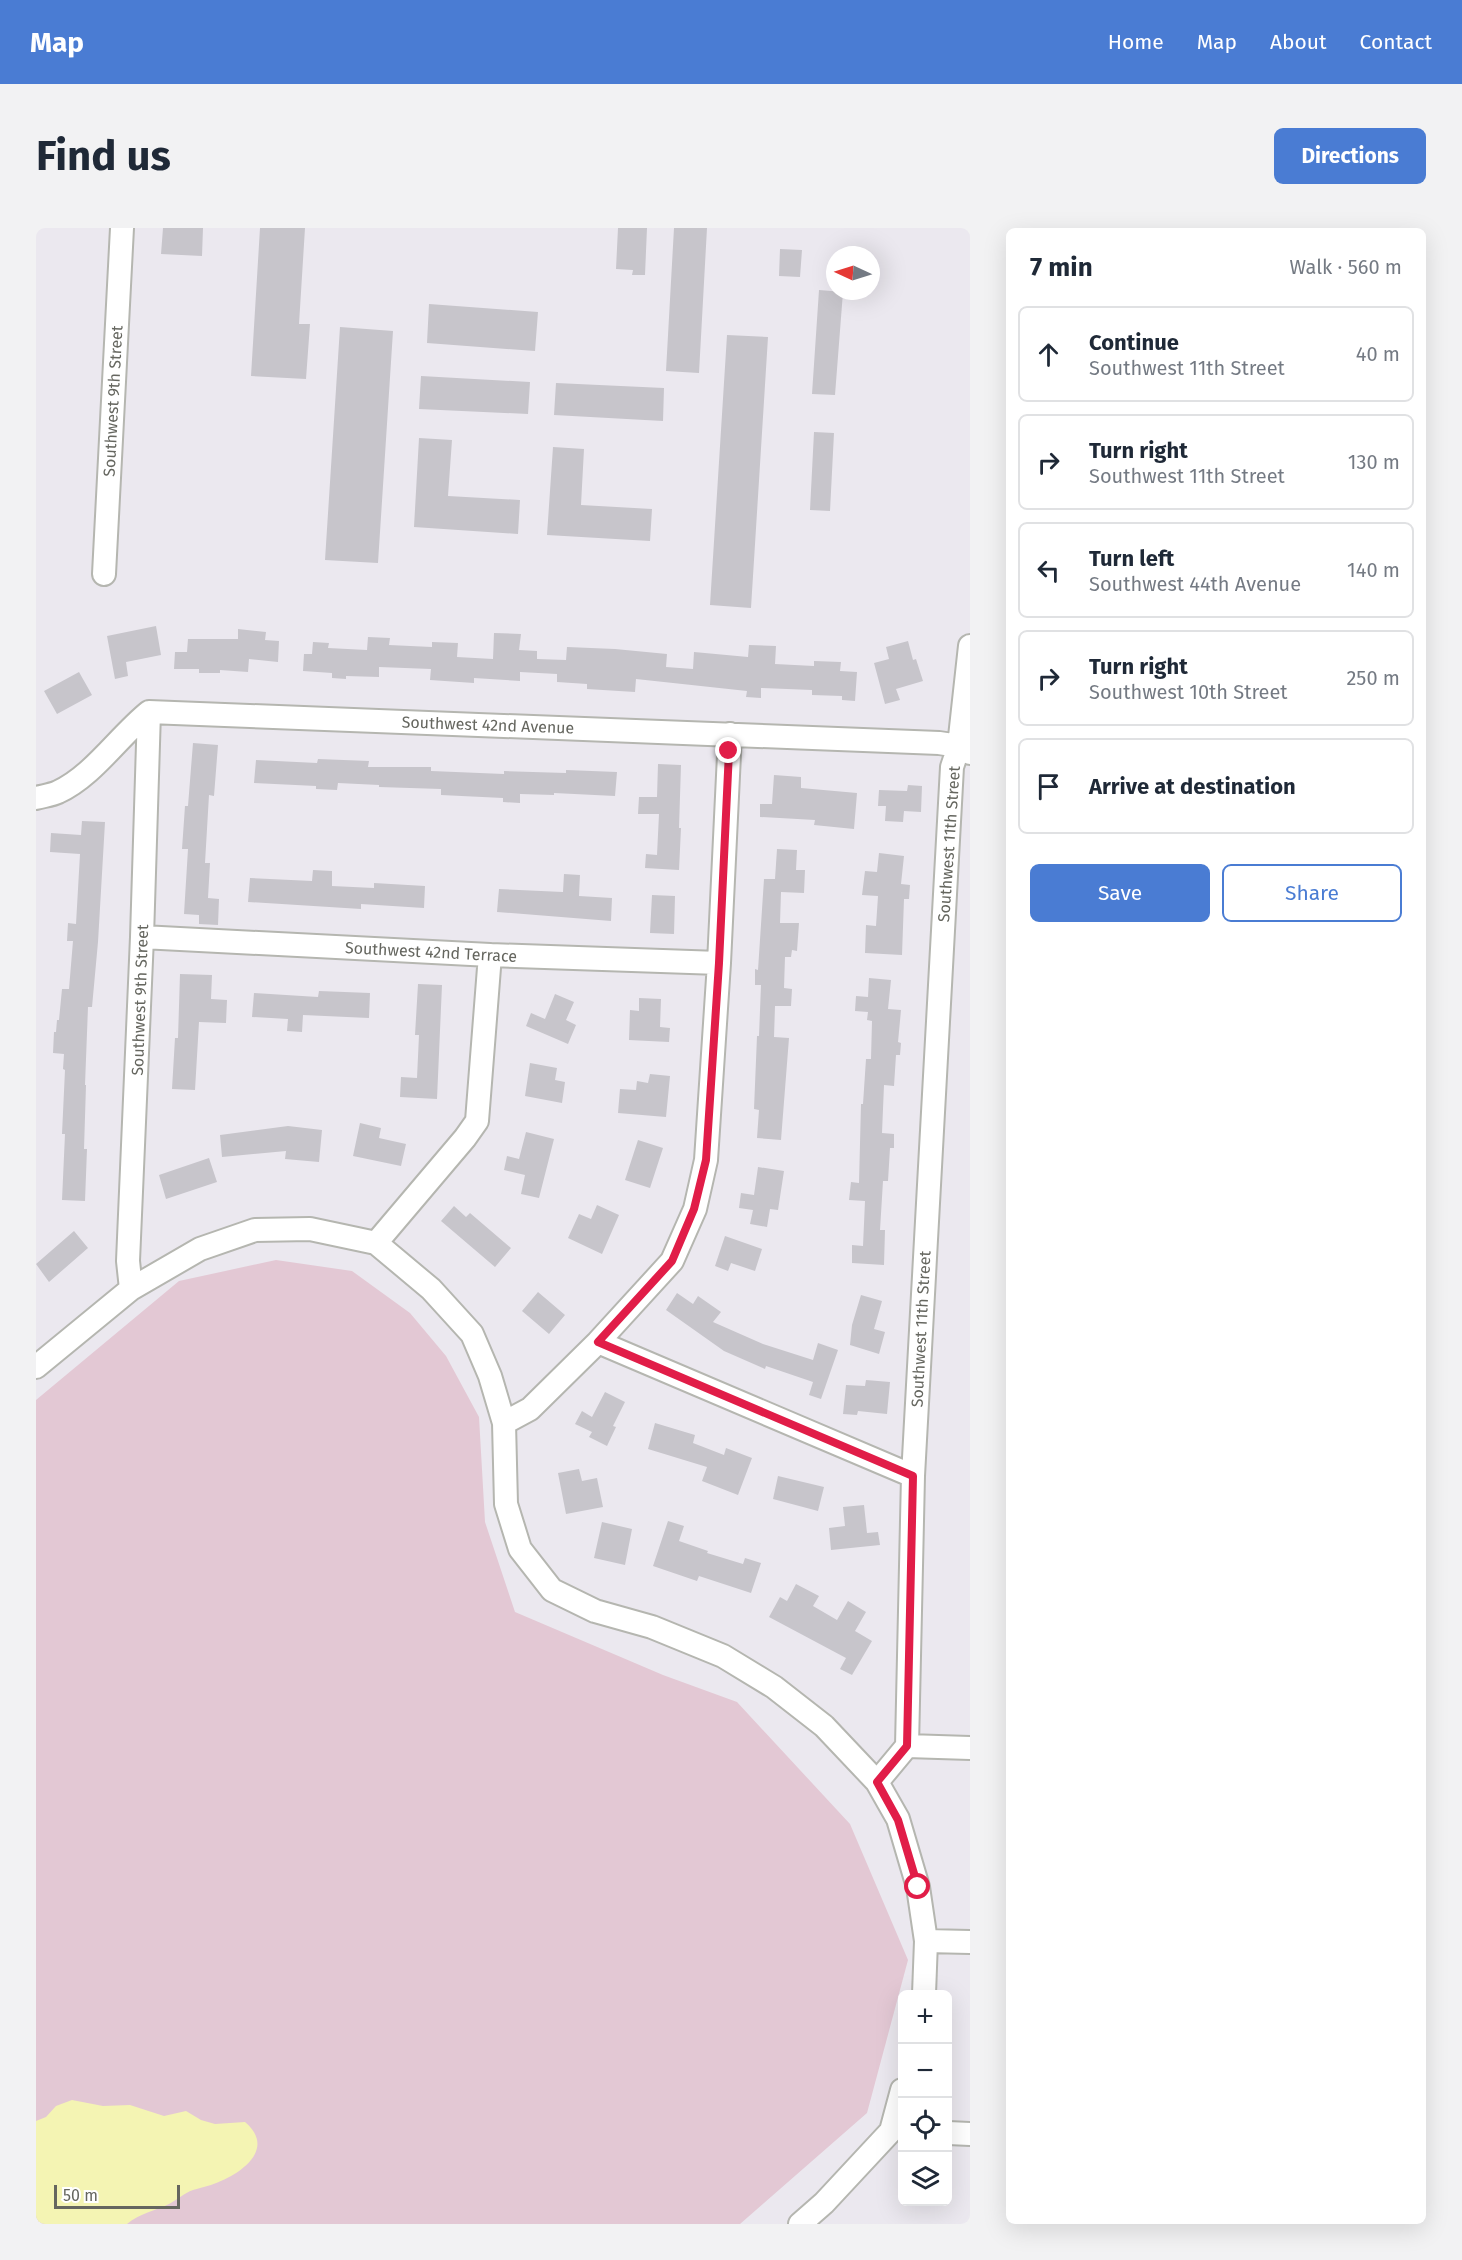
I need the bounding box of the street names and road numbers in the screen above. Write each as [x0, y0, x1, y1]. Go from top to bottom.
street label: Southwest 9th Street [100, 325, 126, 477]
street label: Southwest 42nd Avenue [401, 712, 575, 738]
street label: Southwest 11th Street [934, 765, 964, 923]
street label: Southwest 9th Street [128, 924, 152, 1076]
street label: Southwest 42nd Terrace [345, 938, 517, 966]
street label: Southwest 11th Street [907, 1250, 935, 1408]

